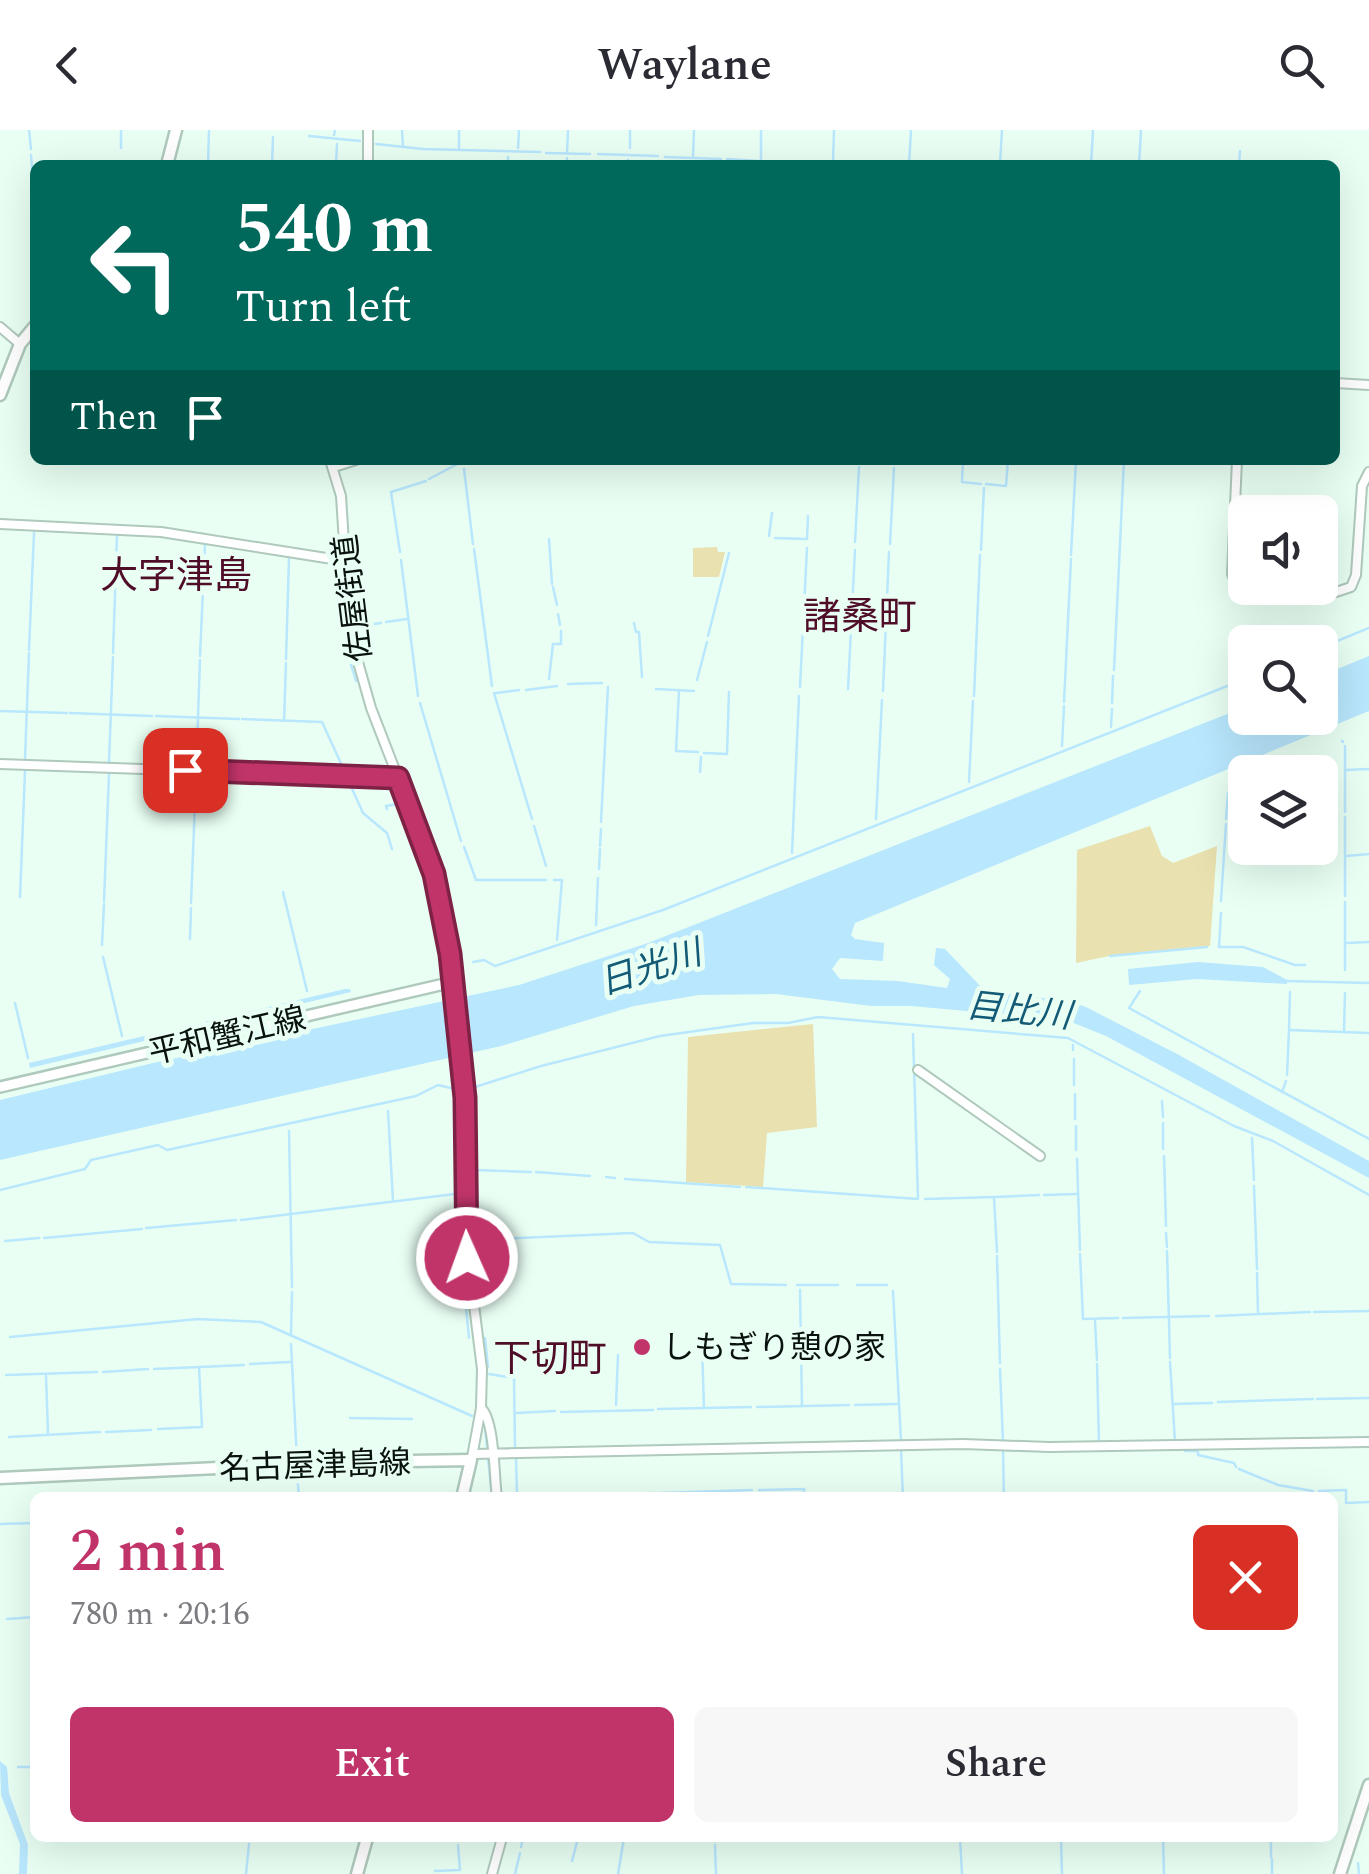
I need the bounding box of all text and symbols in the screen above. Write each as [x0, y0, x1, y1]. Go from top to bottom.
text: Waylane [597, 31, 772, 100]
icon: back [40, 38, 95, 93]
icon: search [1274, 38, 1329, 93]
text: 540 m [235, 177, 433, 283]
icon: left [70, 200, 200, 330]
text: Turn left [235, 273, 412, 342]
text: Then [70, 389, 158, 447]
icon: arrive [178, 390, 233, 445]
map controls [1228, 495, 1338, 865]
button: sound [1228, 495, 1338, 605]
street label: 佐屋街道 [321, 531, 386, 664]
district label: 大字津島 [100, 548, 252, 606]
district label: 諸桑町 [803, 589, 917, 647]
button: search [1228, 625, 1338, 735]
pin [143, 728, 228, 813]
icon: arrive [158, 743, 213, 798]
button: layers [1228, 755, 1338, 865]
water label: 日光川 [592, 926, 712, 1010]
water label: 目比川 [964, 980, 1078, 1044]
street label: 平和蟹江線 [144, 995, 311, 1078]
position arrow [415, 1206, 519, 1310]
place label: しもぎり憩の家 [662, 1324, 886, 1373]
district label: 下切町 [493, 1331, 607, 1389]
marker: しもぎり憩の家 [631, 1336, 653, 1358]
street label: 名古屋津島線 [218, 1439, 412, 1494]
text: 2 min [70, 1506, 226, 1598]
button: close [1193, 1525, 1298, 1630]
text: 780 m · 20:16 [70, 1590, 250, 1639]
button: Exit [70, 1707, 674, 1822]
button: Share [694, 1707, 1298, 1822]

